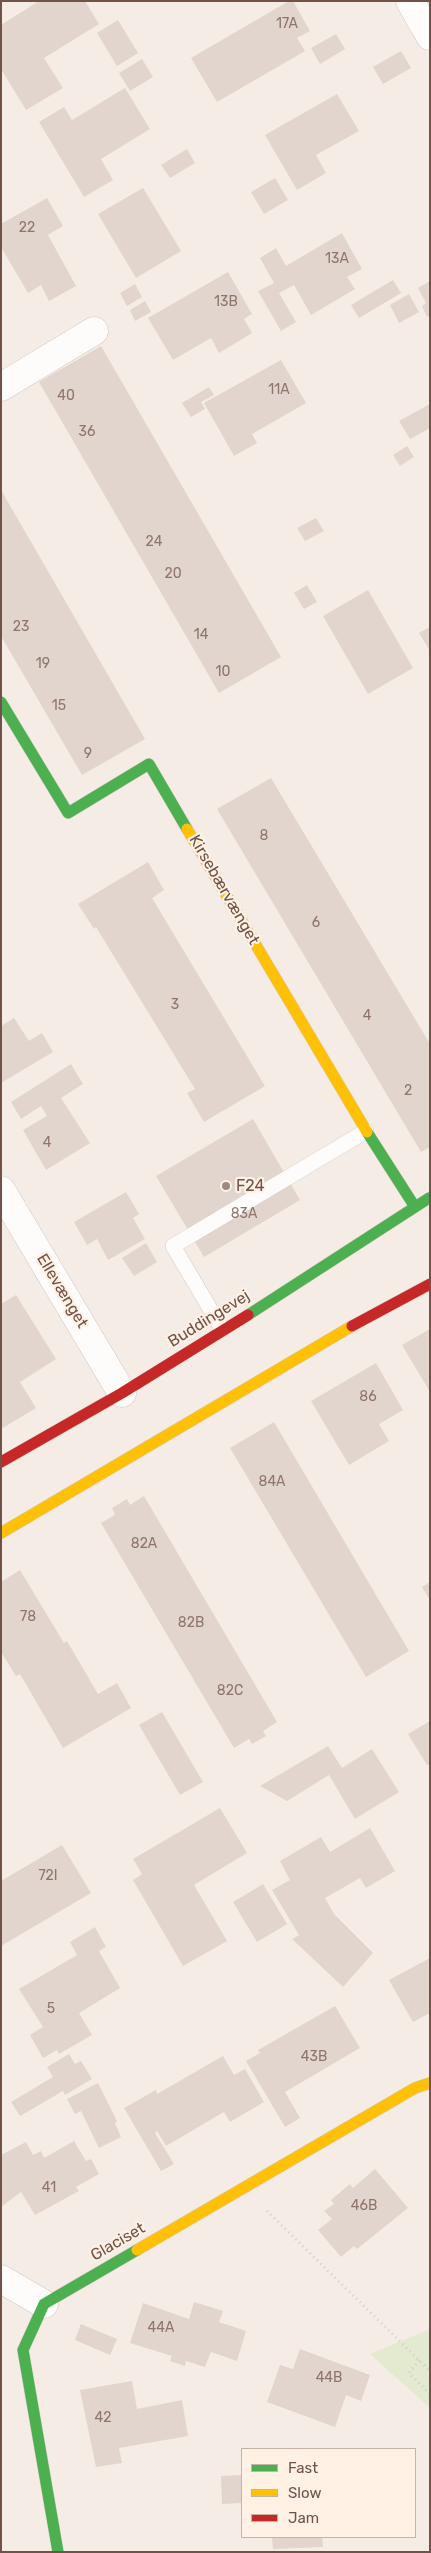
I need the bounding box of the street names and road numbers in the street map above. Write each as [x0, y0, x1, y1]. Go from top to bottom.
street label: Kirsebærvænget [185, 832, 263, 948]
street label: Ellevænget [32, 1250, 92, 1332]
street label: Buddingevej [165, 1286, 253, 1352]
street label: Glaciset [87, 2219, 149, 2265]

